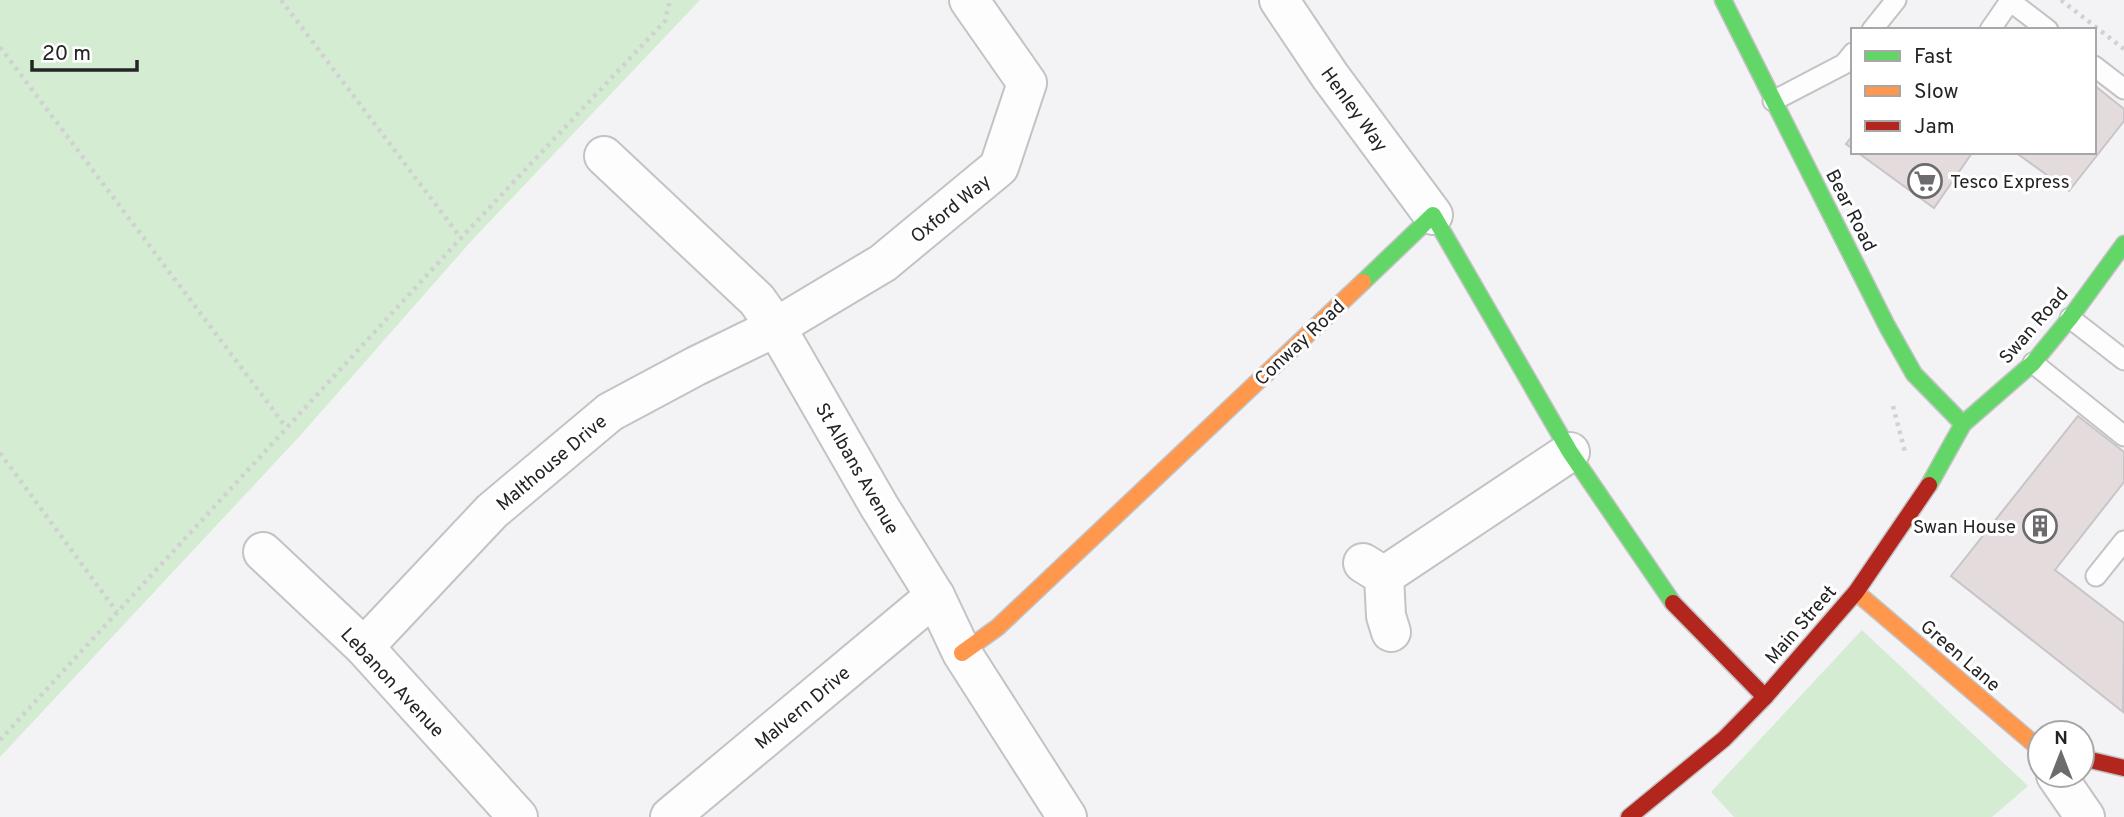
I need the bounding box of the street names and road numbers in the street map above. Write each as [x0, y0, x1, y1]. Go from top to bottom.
street label: Henley Way [1315, 63, 1392, 157]
street label: Bear Road [1819, 166, 1881, 256]
street label: Oxford Way [906, 170, 996, 249]
street label: Swan Road [1995, 283, 2074, 369]
street label: Conway Road [1250, 295, 1351, 392]
street label: St Albans Avenue [809, 399, 904, 539]
street label: Malthouse Drive [492, 410, 613, 517]
street label: Main Street [1761, 581, 1842, 670]
street label: Green Lane [1915, 615, 2005, 698]
street label: Lebanon Avenue [335, 623, 449, 743]
street label: Malvern Drive [751, 662, 856, 755]

